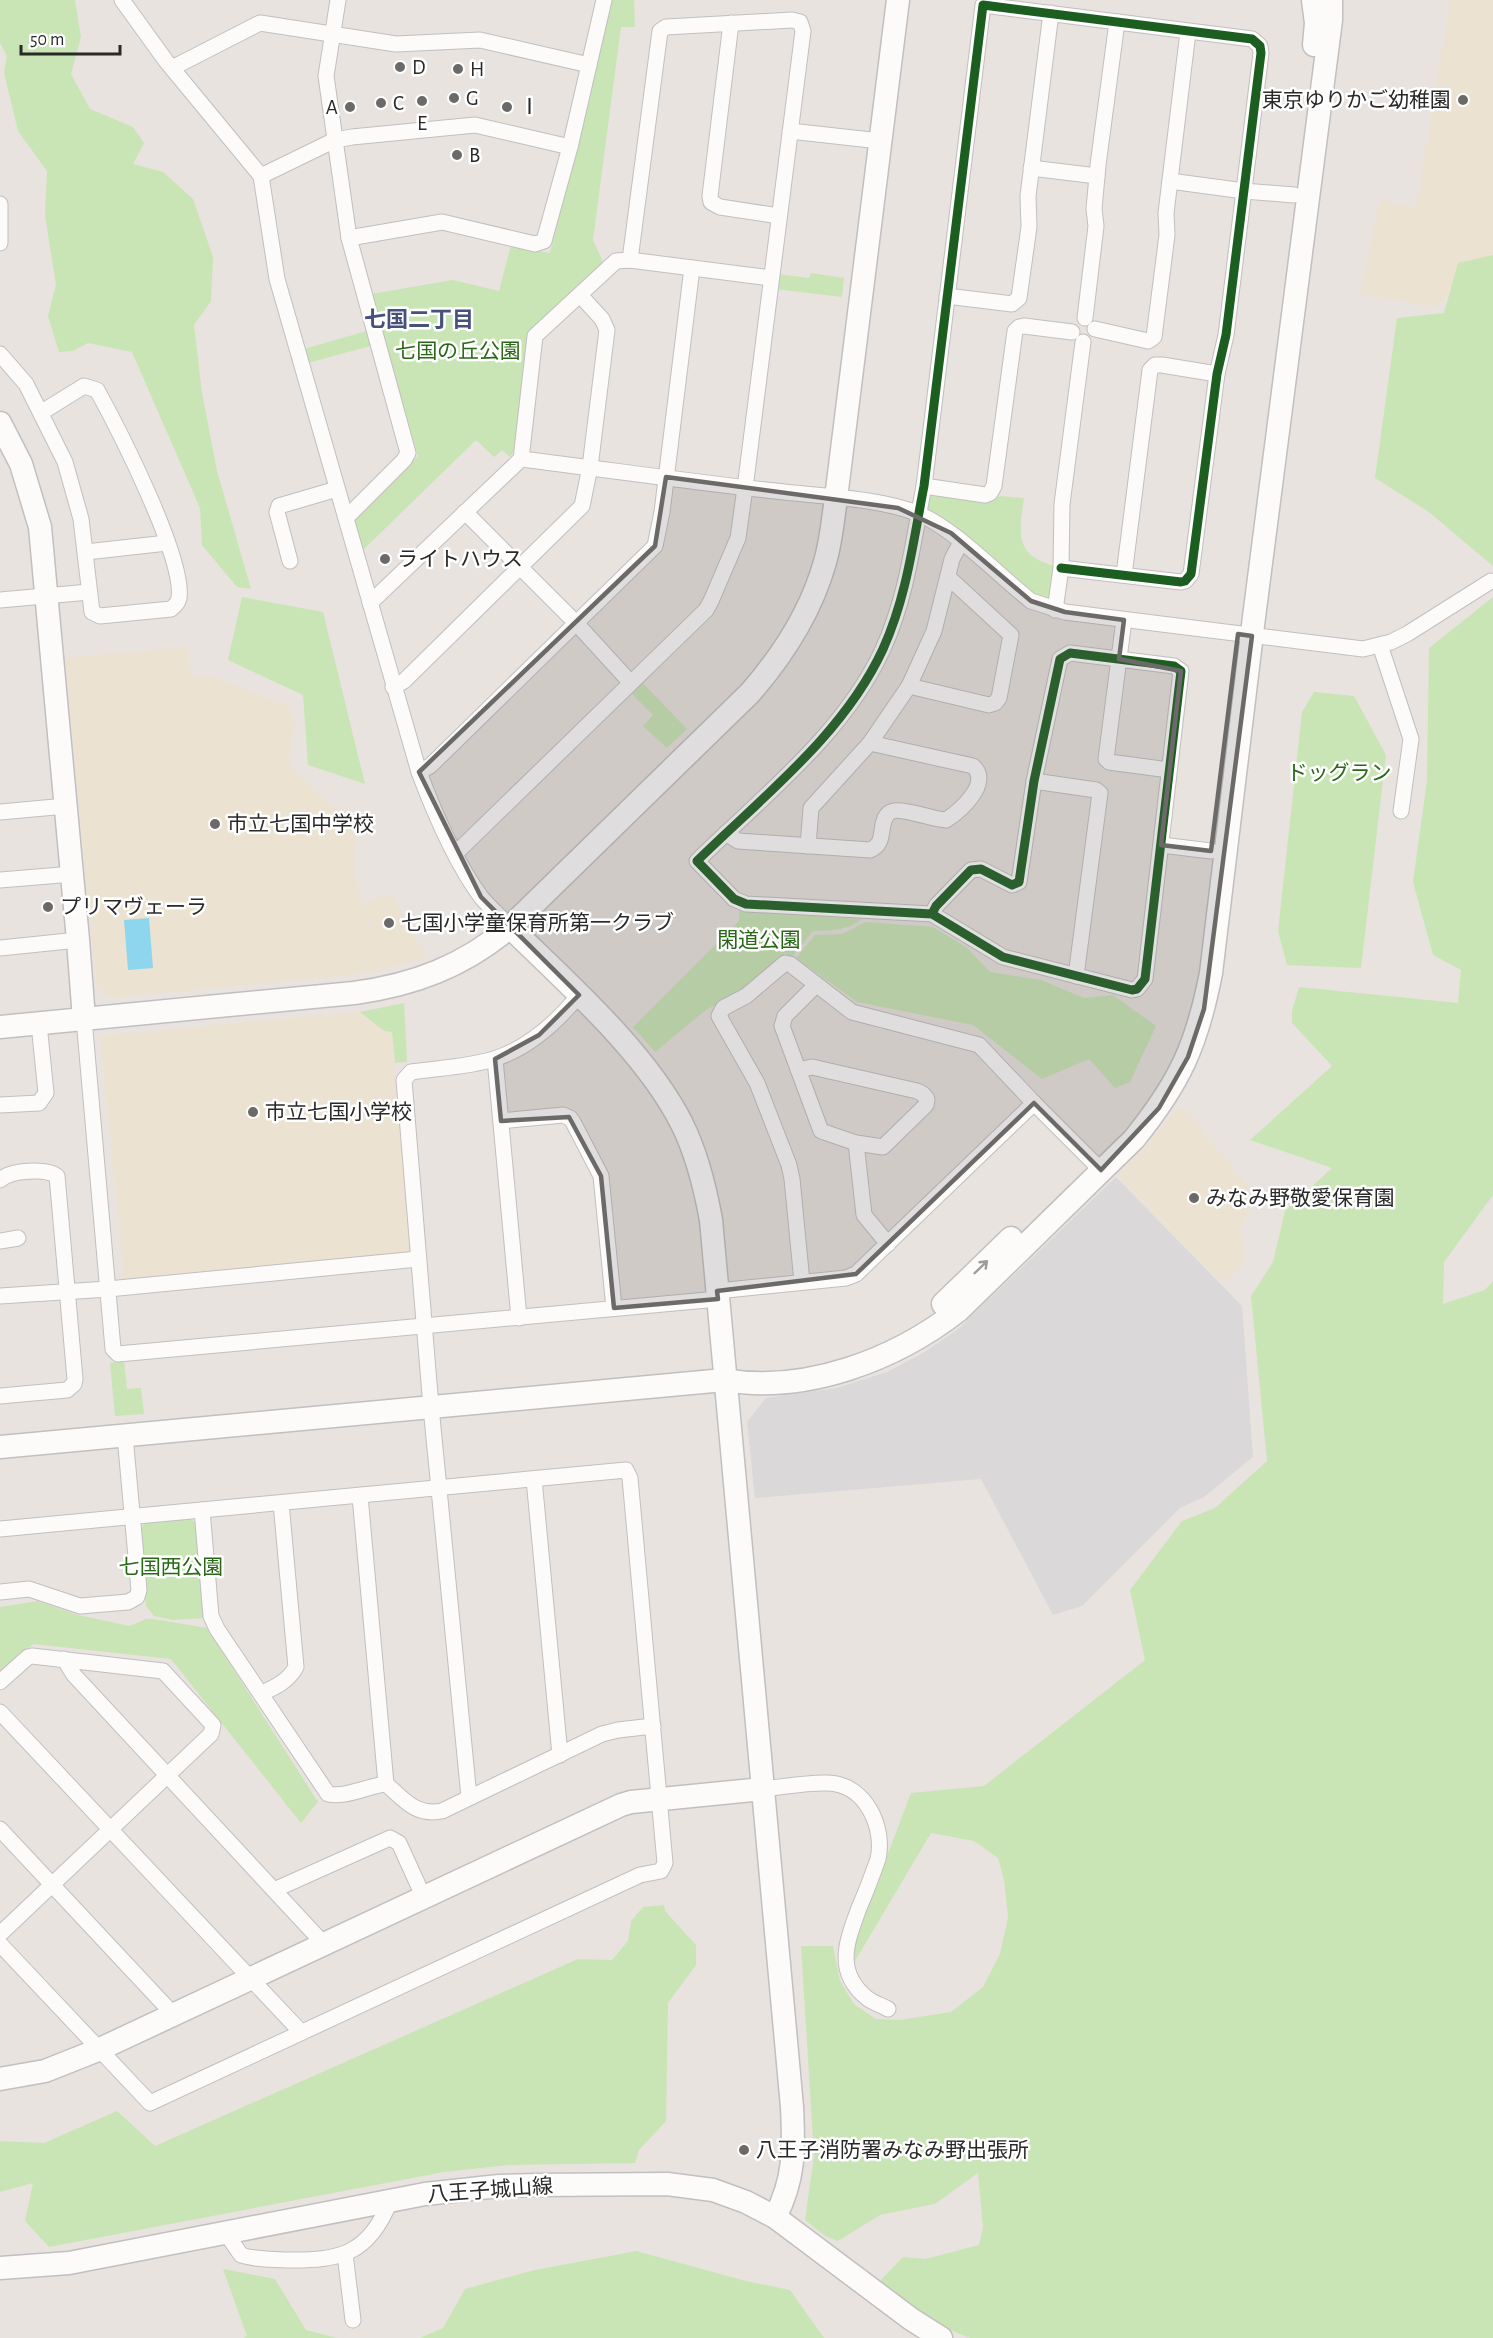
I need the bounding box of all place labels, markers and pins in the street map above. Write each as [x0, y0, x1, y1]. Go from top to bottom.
place label: D [412, 57, 426, 78]
place label: H [470, 59, 484, 80]
marker: D [393, 60, 407, 74]
marker: H [451, 62, 465, 76]
place label: G [466, 88, 479, 109]
place label: 東京ゆりかご幼稚園 [1262, 89, 1451, 111]
marker: G [447, 91, 461, 105]
place label: C [393, 93, 404, 114]
marker: 東京ゆりかご幼稚園 [1456, 93, 1470, 107]
marker: E [415, 94, 429, 108]
marker: C [374, 96, 388, 110]
place label: A [326, 97, 338, 118]
place label: Ⅰ [519, 97, 540, 118]
marker: A [343, 100, 357, 114]
marker: Ⅰ [500, 100, 514, 114]
place label: E [417, 113, 427, 134]
place label: B [469, 145, 480, 166]
marker: B [450, 148, 464, 162]
place label: ライトハウス [397, 549, 523, 570]
marker: ライトハウス [378, 552, 392, 566]
place label: 市立七国中学校 [227, 813, 374, 835]
marker: 市立七国中学校 [208, 817, 222, 831]
place label: プリマヴェーラ [60, 896, 207, 918]
marker: プリマヴェーラ [41, 900, 55, 914]
place label: 七国小学童保育所第一クラブ [401, 911, 674, 934]
marker: 七国小学童保育所第一クラブ [382, 916, 396, 930]
place label: 市立七国小学校 [265, 1101, 412, 1123]
marker: 市立七国小学校 [246, 1105, 260, 1119]
place label: みなみ野敬愛保育園 [1206, 1187, 1395, 1209]
marker: みなみ野敬愛保育園 [1187, 1191, 1201, 1205]
place label: 八王子消防署みなみ野出張所 [756, 2139, 1029, 2161]
marker: 八王子消防署みなみ野出張所 [737, 2143, 751, 2157]

